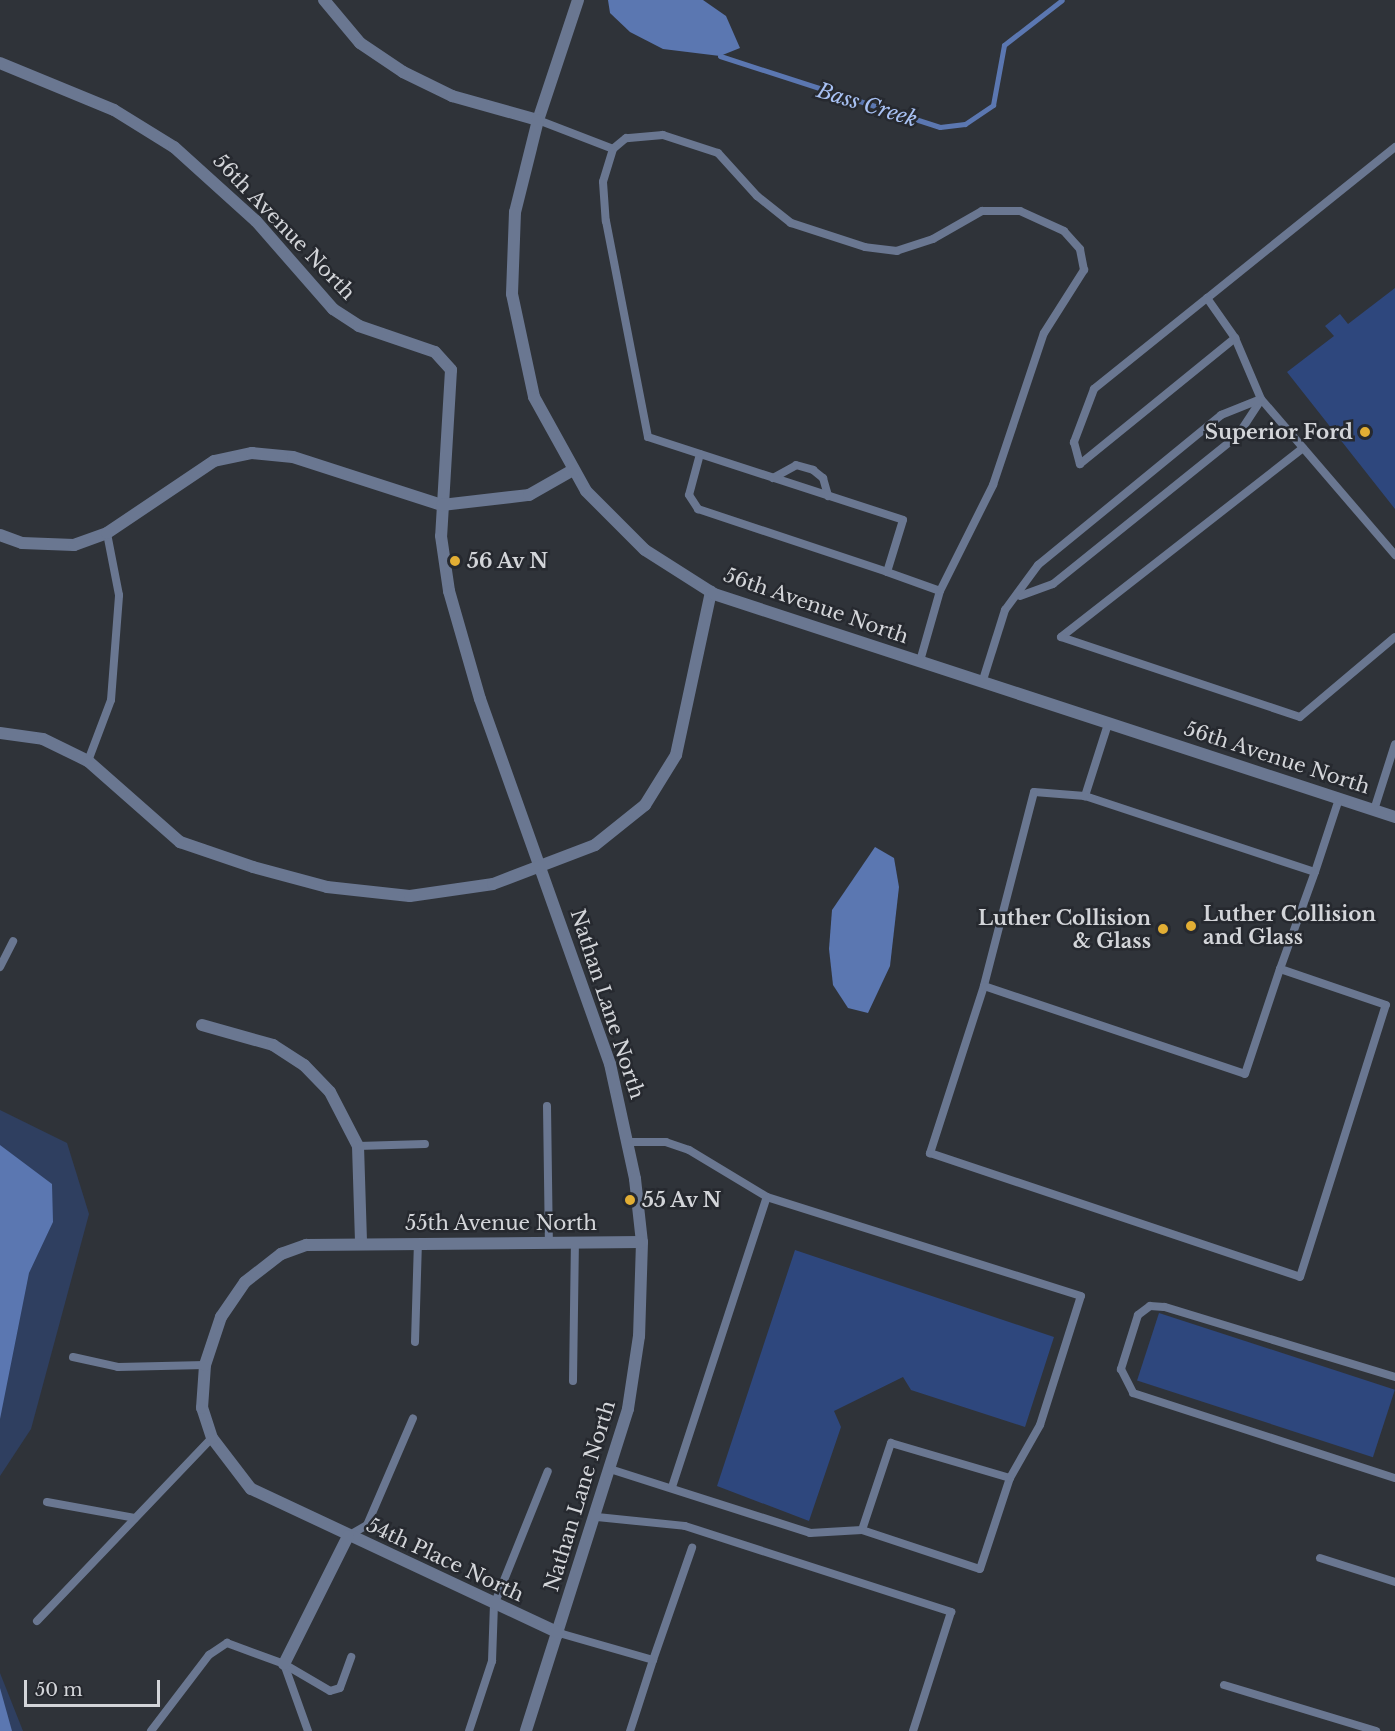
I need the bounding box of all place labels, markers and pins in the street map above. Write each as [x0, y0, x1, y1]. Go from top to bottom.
place label: Superior Ford [1204, 420, 1353, 444]
marker: Superior Ford [1358, 425, 1372, 439]
place label: 56 Av N [467, 549, 549, 573]
marker: 56 Av N [448, 554, 462, 568]
place label: Luther Collision and Glass [1203, 903, 1376, 950]
place label: Luther Collision & Glass [978, 906, 1151, 953]
marker: Luther Collision and Glass [1184, 919, 1198, 933]
marker: Luther Collision & Glass [1156, 922, 1170, 936]
place label: 55 Av N [642, 1188, 723, 1212]
marker: 55 Av N [623, 1193, 637, 1207]

